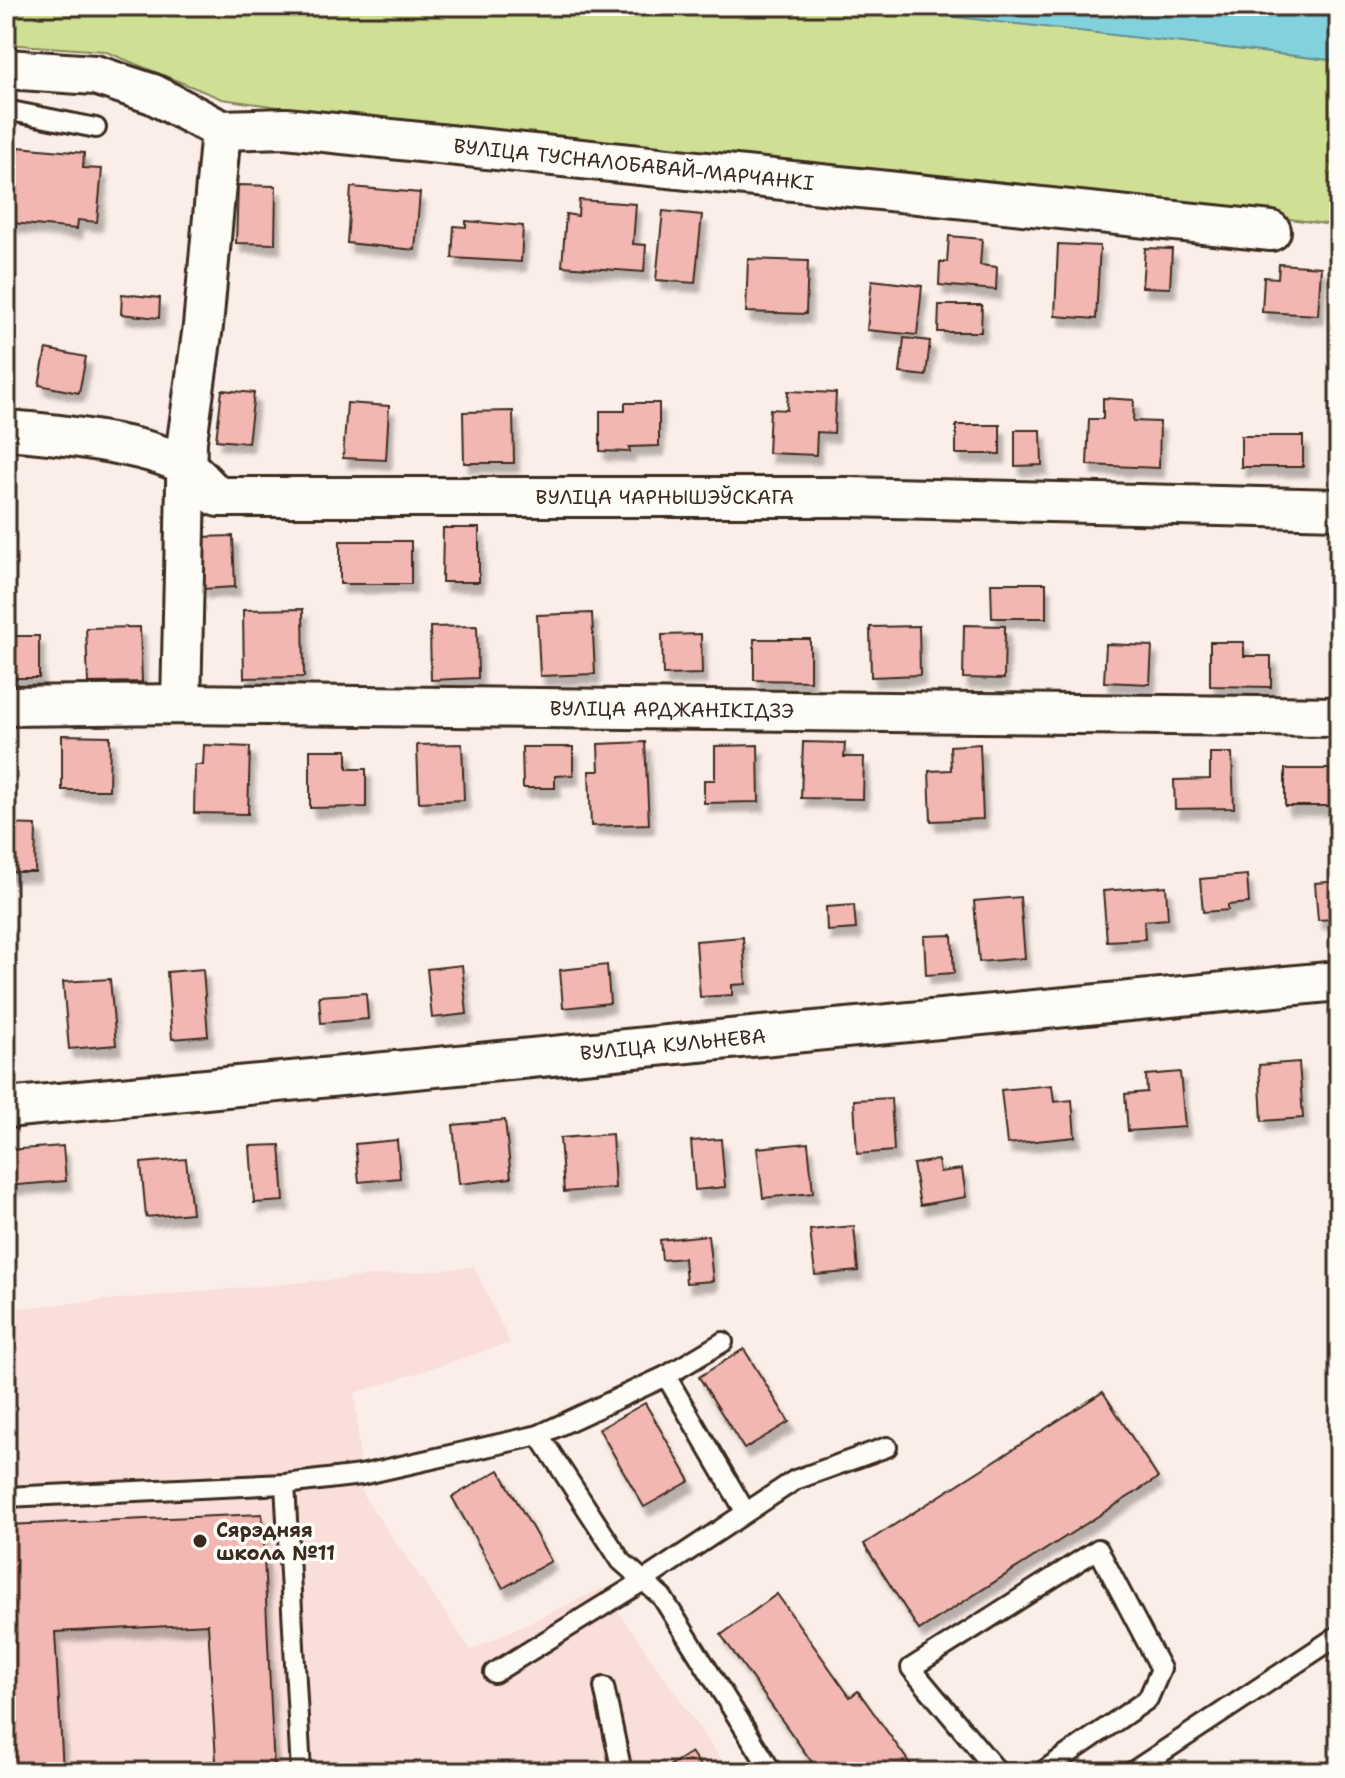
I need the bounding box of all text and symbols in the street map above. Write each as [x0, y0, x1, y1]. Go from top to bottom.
street label: ВУЛІЦА ТУСНАЛОБАВАЙ-МАРЧАНКІ [452, 133, 815, 196]
street label: ВУЛІЦА ЧАРНЫШЭЎСКАГА [536, 484, 794, 510]
street label: ВУЛІЦА АРДЖАНІКІДЗЭ [550, 695, 795, 724]
street label: ВУЛІЦА КУЛЬНЕВА [579, 1023, 767, 1066]
place label: Сярэдняя школа №11 [216, 1517, 335, 1566]
marker: Сярэдняя школа №11 [191, 1532, 209, 1550]

